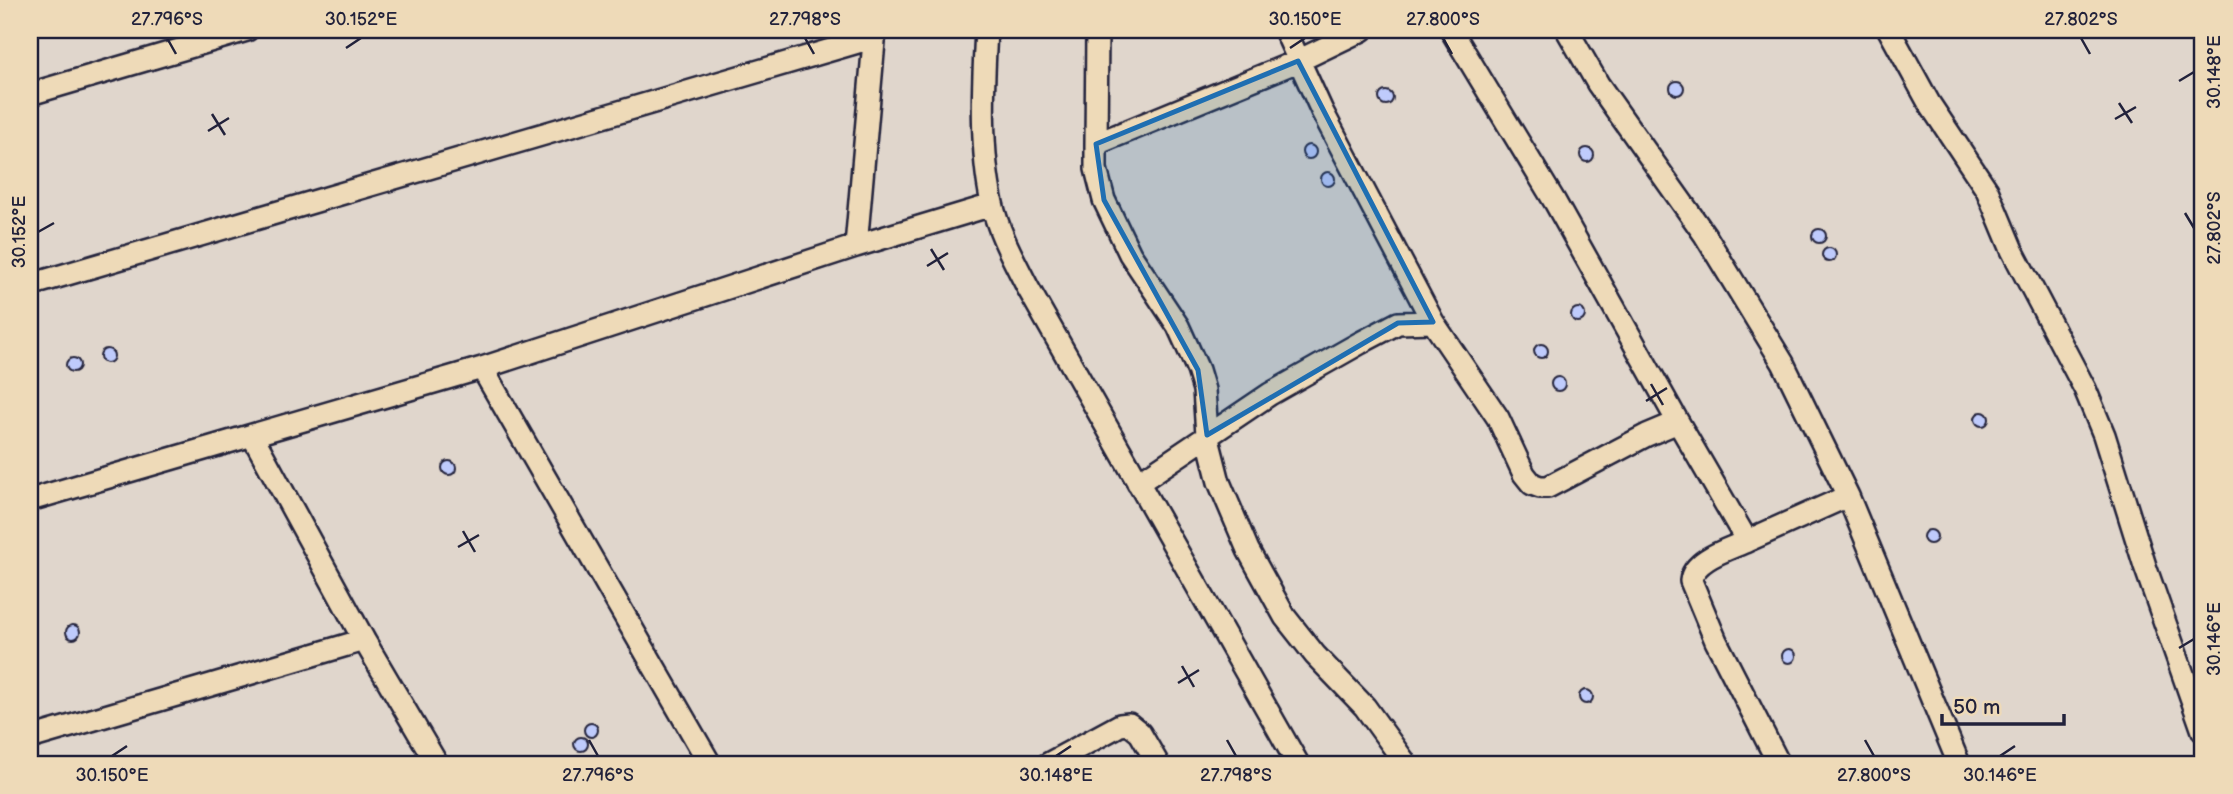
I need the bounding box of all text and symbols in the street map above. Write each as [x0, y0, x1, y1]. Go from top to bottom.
text: 27.796°S [131, 9, 203, 30]
text: 30.152°E [325, 9, 397, 30]
text: 27.798°S [769, 9, 841, 30]
text: 30.150°E [1268, 9, 1342, 30]
text: 27.800°S [1406, 9, 1480, 30]
text: 27.802°S [2044, 9, 2118, 30]
text: 30.148°E [2204, 35, 2225, 109]
text: 27.802°S [2204, 191, 2225, 265]
text: 30.152°E [9, 196, 30, 268]
text: 30.146°E [2204, 602, 2225, 676]
scale bar [1942, 682, 2065, 726]
text: 50 m [1953, 695, 2000, 720]
text: 30.150°E [75, 765, 149, 786]
text: 27.796°S [562, 765, 634, 786]
text: 30.148°E [1019, 765, 1093, 786]
text: 27.798°S [1200, 765, 1272, 786]
text: 27.800°S [1837, 765, 1911, 786]
text: 30.146°E [1963, 765, 2037, 786]

